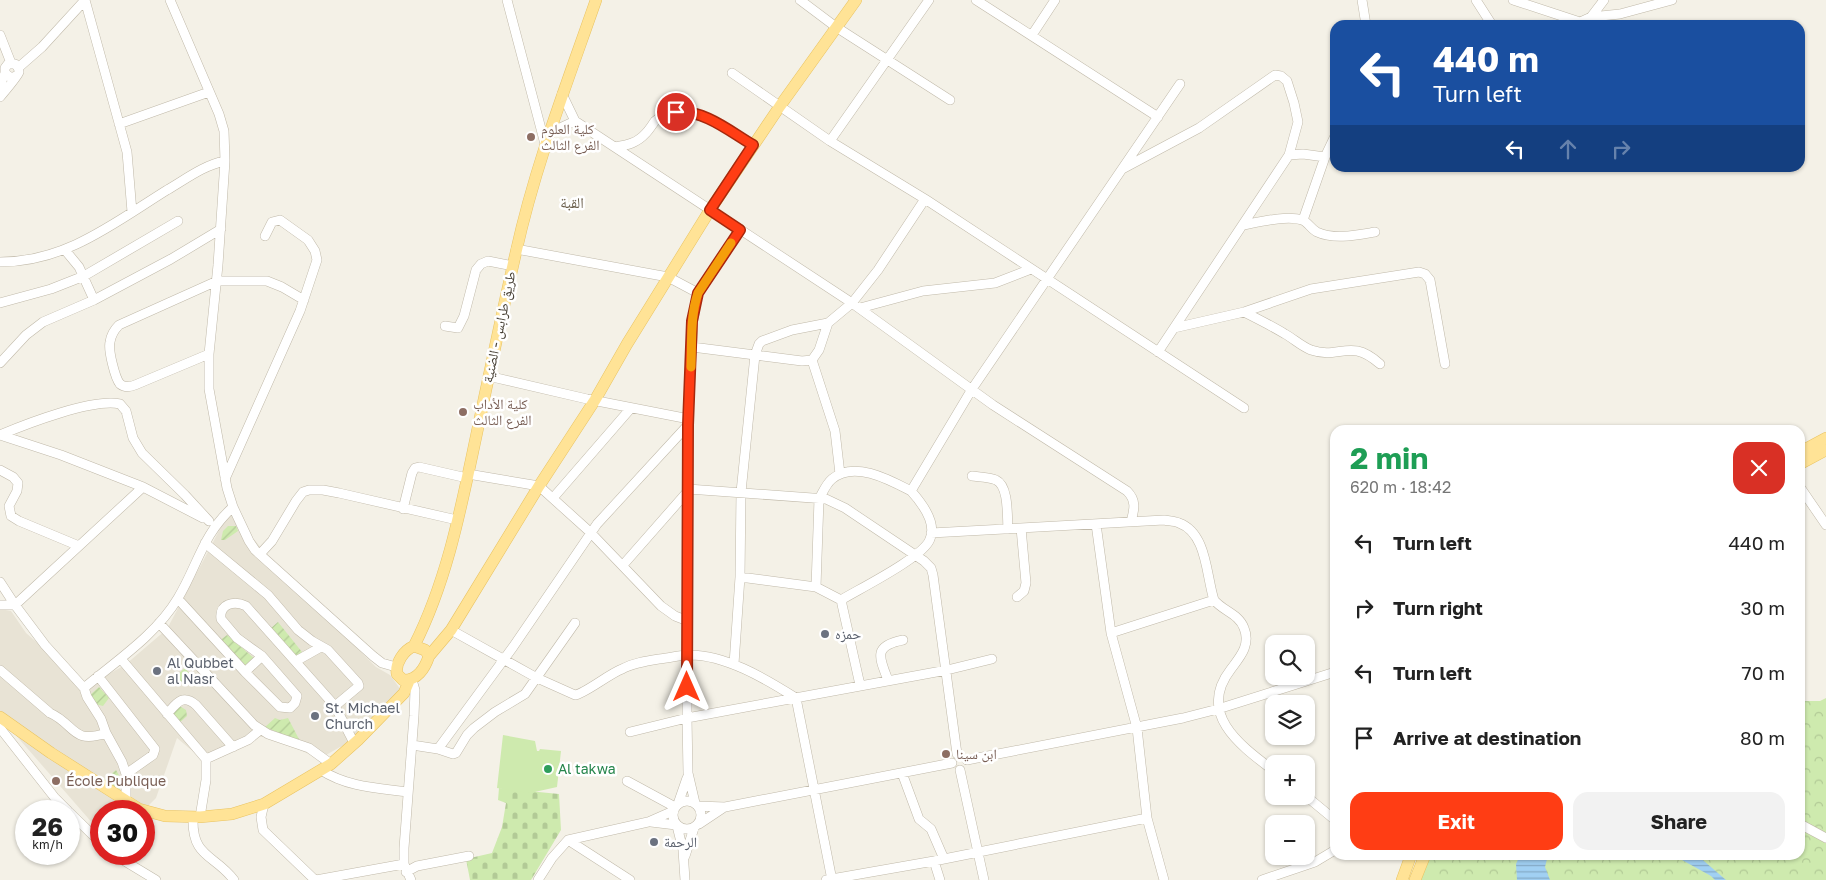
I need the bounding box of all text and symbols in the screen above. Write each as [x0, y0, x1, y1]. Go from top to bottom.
text: 440 m [1433, 38, 1539, 80]
icon: left [1350, 40, 1415, 105]
text: Turn left [1433, 80, 1522, 107]
pin [655, 91, 697, 133]
icon: arrive [662, 98, 690, 126]
place label: كلية العلوم الفرع الثالث [541, 120, 600, 155]
marker: كلية العلوم الفرع الثالث [525, 131, 537, 143]
icon: left [1501, 135, 1529, 163]
icon: ahead [1554, 135, 1582, 163]
icon: right [1607, 135, 1635, 163]
district label: القبة [560, 193, 584, 211]
street label: طريق طرابس - الضنية [478, 270, 521, 385]
place label: كلية الأداب الفرع الثالث [473, 395, 532, 430]
marker: كلية الأداب الفرع الثالث [457, 406, 469, 418]
text: 2 min [1350, 440, 1428, 476]
button: close [1733, 442, 1785, 494]
text: 620 m · 18:42 [1350, 477, 1451, 497]
icon: left [1350, 529, 1378, 557]
text: Turn left [1393, 531, 1472, 554]
text: 440 m [1728, 531, 1785, 554]
icon: right [1350, 594, 1378, 622]
text: Turn right [1393, 596, 1483, 619]
text: 30 m [1741, 596, 1785, 619]
place label: حمزه [835, 625, 861, 643]
marker: حمزه [819, 628, 831, 640]
map controls [1265, 635, 1315, 865]
button: search [1265, 635, 1315, 685]
place label: Al Qubbet al Nasr [167, 654, 234, 687]
icon: left [1350, 659, 1378, 687]
position arrow [660, 660, 712, 712]
text: Turn left [1393, 661, 1472, 684]
text: 70 m [1742, 661, 1785, 684]
marker: Al Qubbet al Nasr [151, 665, 163, 677]
button: layers [1265, 695, 1315, 745]
place label: St. Michael Church [325, 699, 400, 732]
marker: St. Michael Church [309, 710, 321, 722]
icon: arrive [1350, 724, 1378, 752]
text: Arrive at destination [1393, 726, 1581, 749]
text: 80 m [1740, 726, 1785, 749]
place label: ابن سينا [956, 745, 997, 763]
marker: ابن سينا [940, 748, 952, 760]
button: + [1265, 755, 1315, 805]
place label: Al takwa [558, 760, 616, 777]
marker: Al takwa [542, 763, 554, 775]
place label: École Publique [66, 772, 166, 789]
marker: École Publique [50, 775, 62, 787]
button: Exit [1350, 792, 1563, 850]
button: Share [1573, 792, 1785, 850]
speed limit sign: 30 [90, 800, 155, 865]
text: 26 [32, 811, 63, 842]
button: − [1265, 815, 1315, 865]
place label: الرحمة [664, 833, 697, 851]
marker: الرحمة [648, 836, 660, 848]
text: km/h [32, 837, 63, 852]

